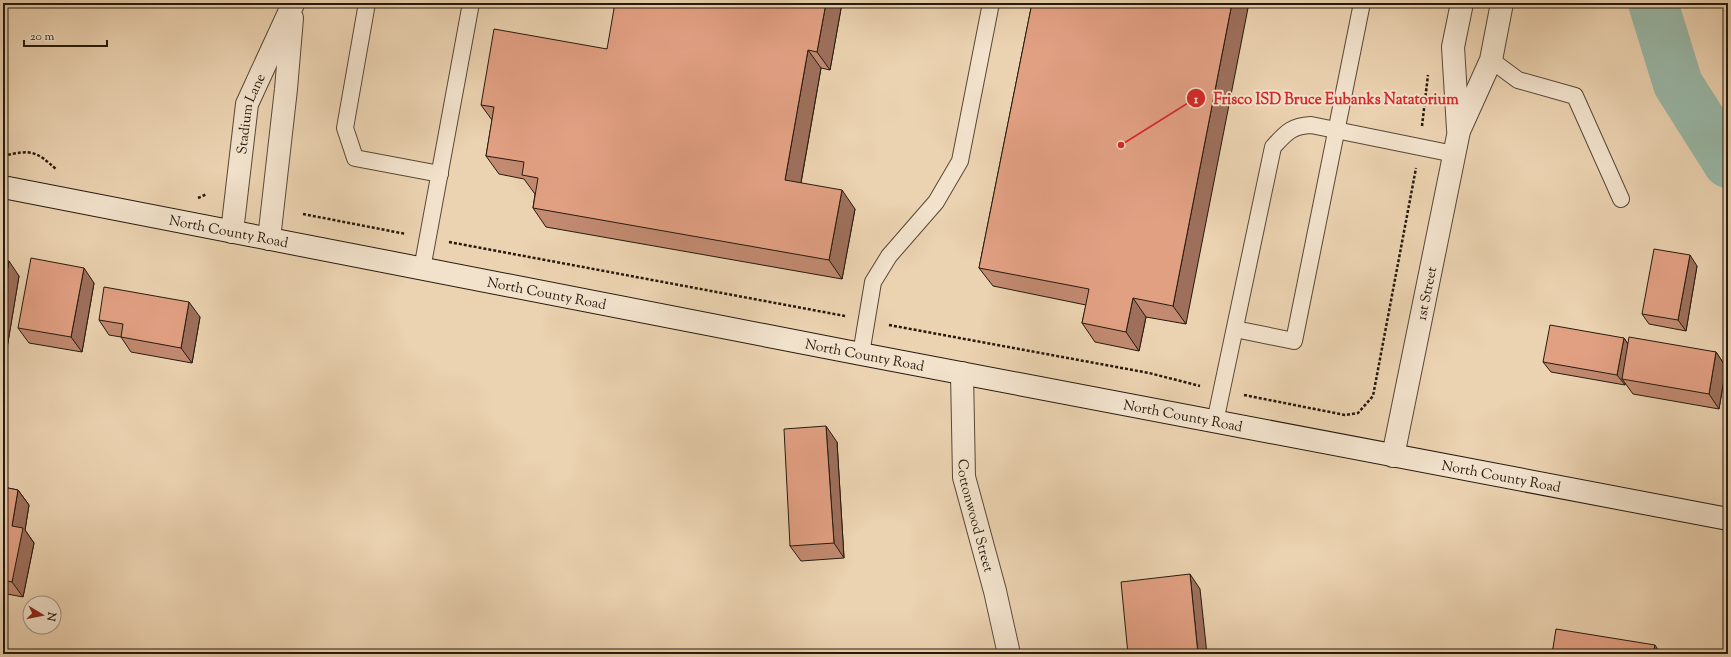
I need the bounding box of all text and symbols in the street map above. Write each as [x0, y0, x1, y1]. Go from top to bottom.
scale bar [24, 22, 107, 48]
text: 20 m [30, 28, 55, 46]
street label: Stadium Lane [233, 71, 272, 156]
callout: Frisco ISD Bruce Eubanks Natatorium [1186, 85, 1467, 112]
text: Frisco ISD Bruce Eubanks Natatorium [1213, 90, 1459, 111]
text: 1 [1193, 91, 1199, 109]
street label: North County Road [167, 212, 290, 254]
street label: 1st Street [1413, 265, 1443, 322]
street label: North County Road [485, 273, 608, 316]
street label: North County Road [803, 335, 926, 378]
street label: North County Road [1121, 396, 1244, 438]
street label: North County Road [1440, 457, 1562, 499]
street label: Cottonwood Street [952, 459, 998, 575]
north arrow [22, 595, 62, 635]
text: N [42, 610, 60, 622]

